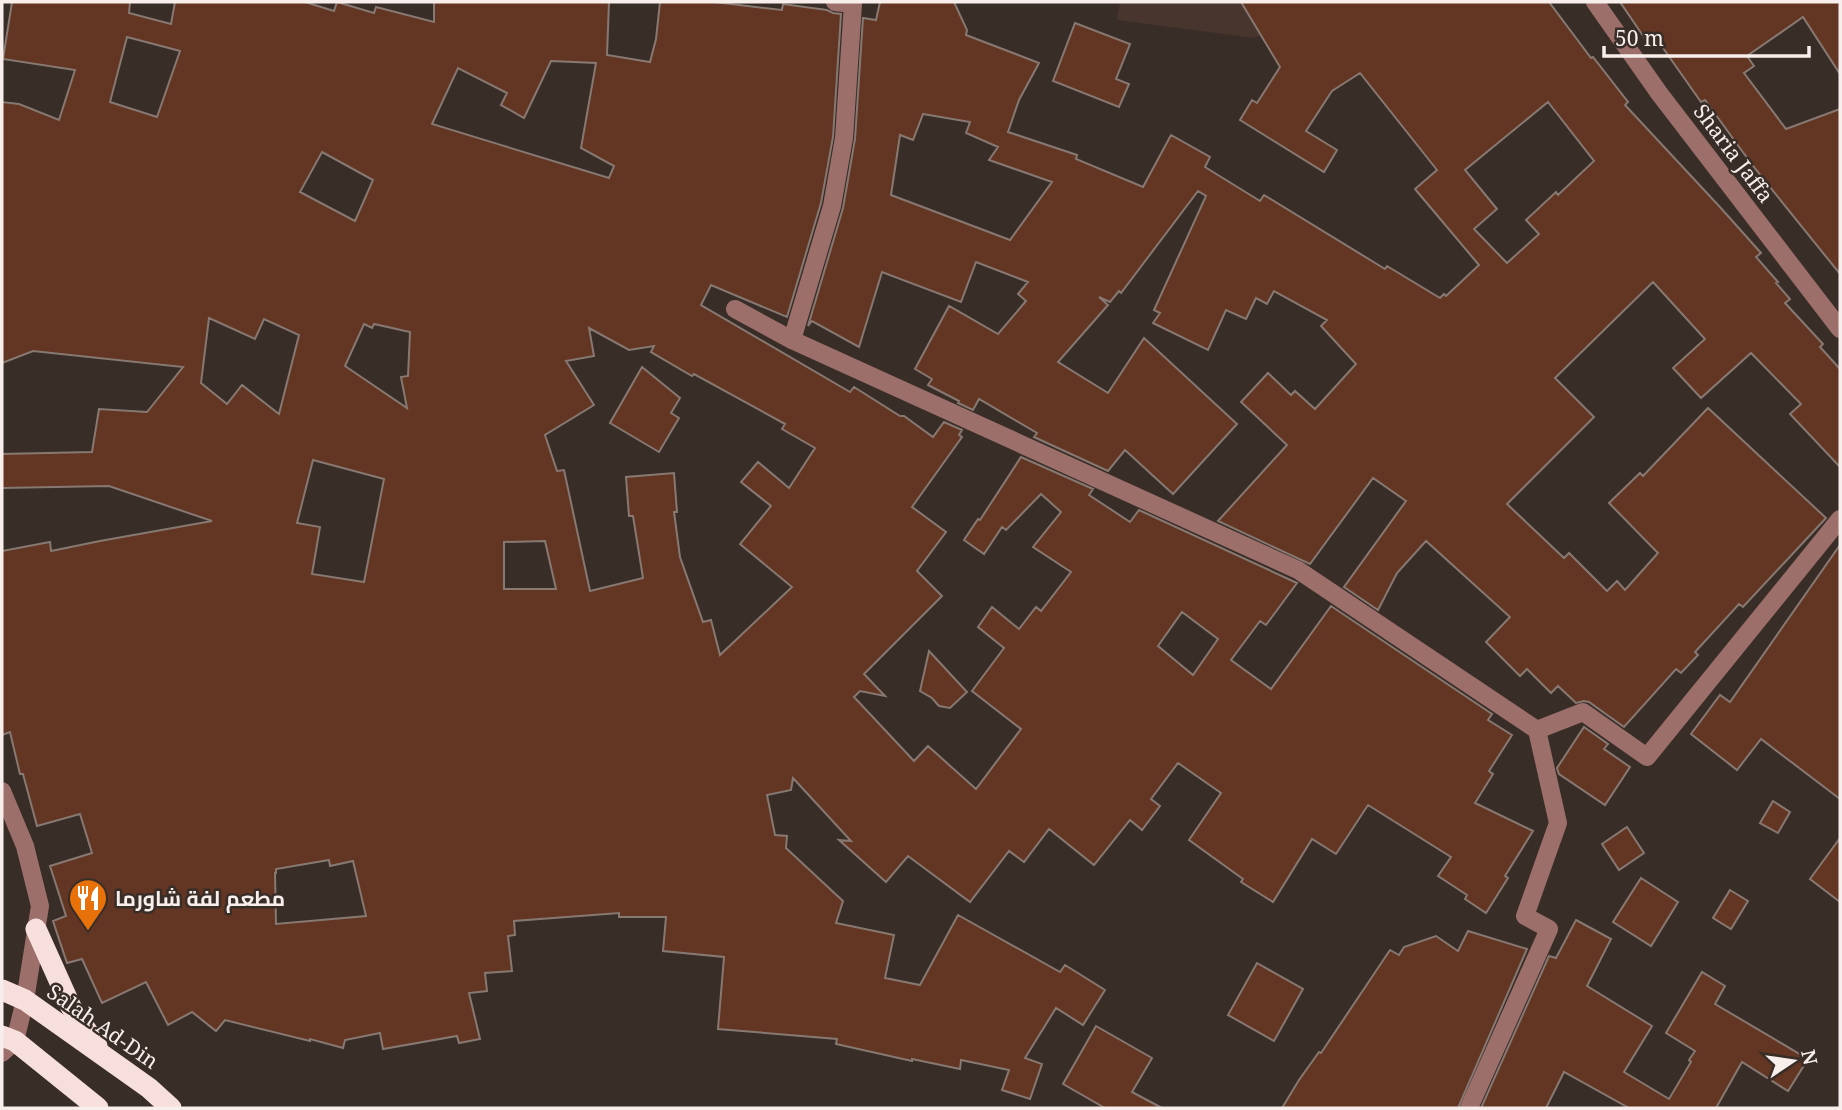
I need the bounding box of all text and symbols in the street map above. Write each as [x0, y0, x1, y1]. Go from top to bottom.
scale bar [1604, 14, 1809, 58]
text: 50 m [1615, 24, 1664, 52]
street label: Sharia Jaffa [1688, 98, 1780, 208]
restaurant icon: مطعم لفة شاورما [67, 877, 109, 932]
place label: مطعم لفة شاورما [115, 884, 285, 913]
street label: Salah Ad-Din [42, 977, 164, 1075]
north arrow [1758, 1026, 1828, 1096]
text: N [1795, 1047, 1824, 1067]

